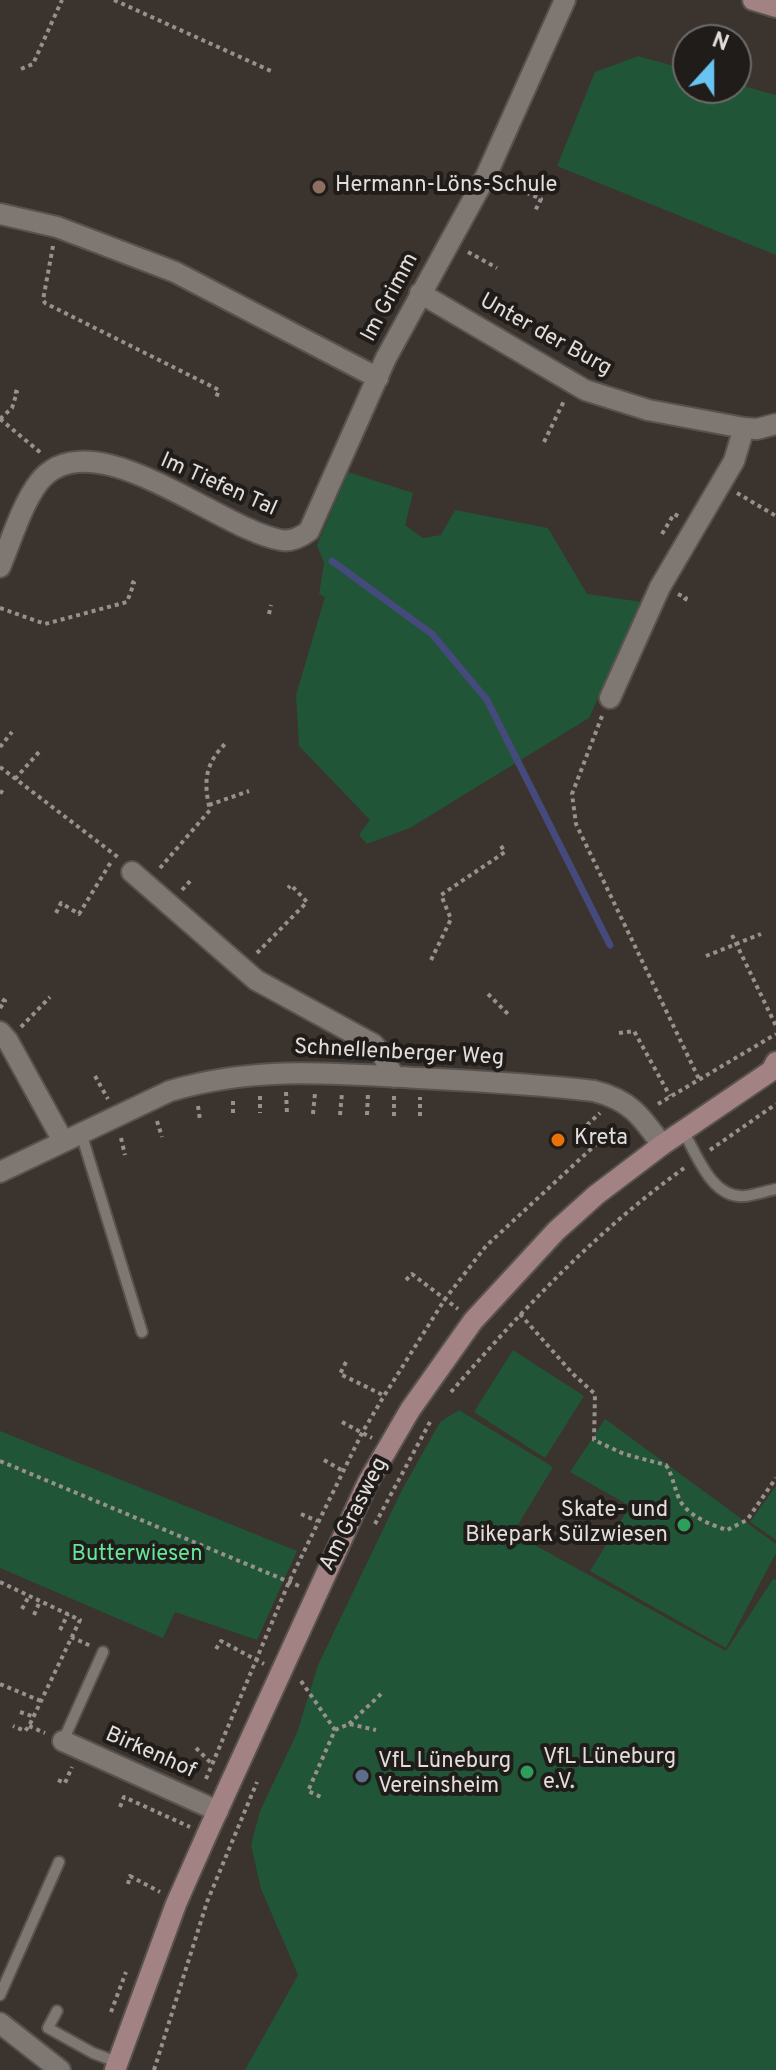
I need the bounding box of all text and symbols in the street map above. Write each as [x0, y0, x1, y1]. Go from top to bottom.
north arrow [672, 24, 752, 104]
text: N [708, 28, 732, 58]
place label: Hermann-Löns-Schule [335, 174, 557, 200]
marker: Hermann-Löns-Schule [310, 178, 328, 196]
street label: Im Grimm [357, 249, 425, 347]
street label: Unter der Burg [474, 289, 616, 383]
street label: Im Tiefen Tal [156, 449, 280, 523]
street label: Schnellenberger Weg [293, 1035, 505, 1073]
place label: Kreta [574, 1127, 628, 1153]
marker: Kreta [549, 1131, 567, 1149]
street label: Am Grasweg [315, 1454, 395, 1576]
place label: Skate- und Bikepark Sülzwiesen [465, 1499, 668, 1550]
marker: Skate- und Bikepark Sülzwiesen [675, 1516, 693, 1534]
park label: Butterwiesen [71, 1543, 203, 1569]
street label: Birkenhof [101, 1722, 199, 1786]
place label: VfL Lüneburg e.V. [543, 1746, 676, 1798]
place label: VfL Lüneburg Vereinsheim [378, 1750, 511, 1802]
marker: VfL Lüneburg e.V. [518, 1763, 536, 1781]
marker: VfL Lüneburg Vereinsheim [353, 1767, 371, 1785]

